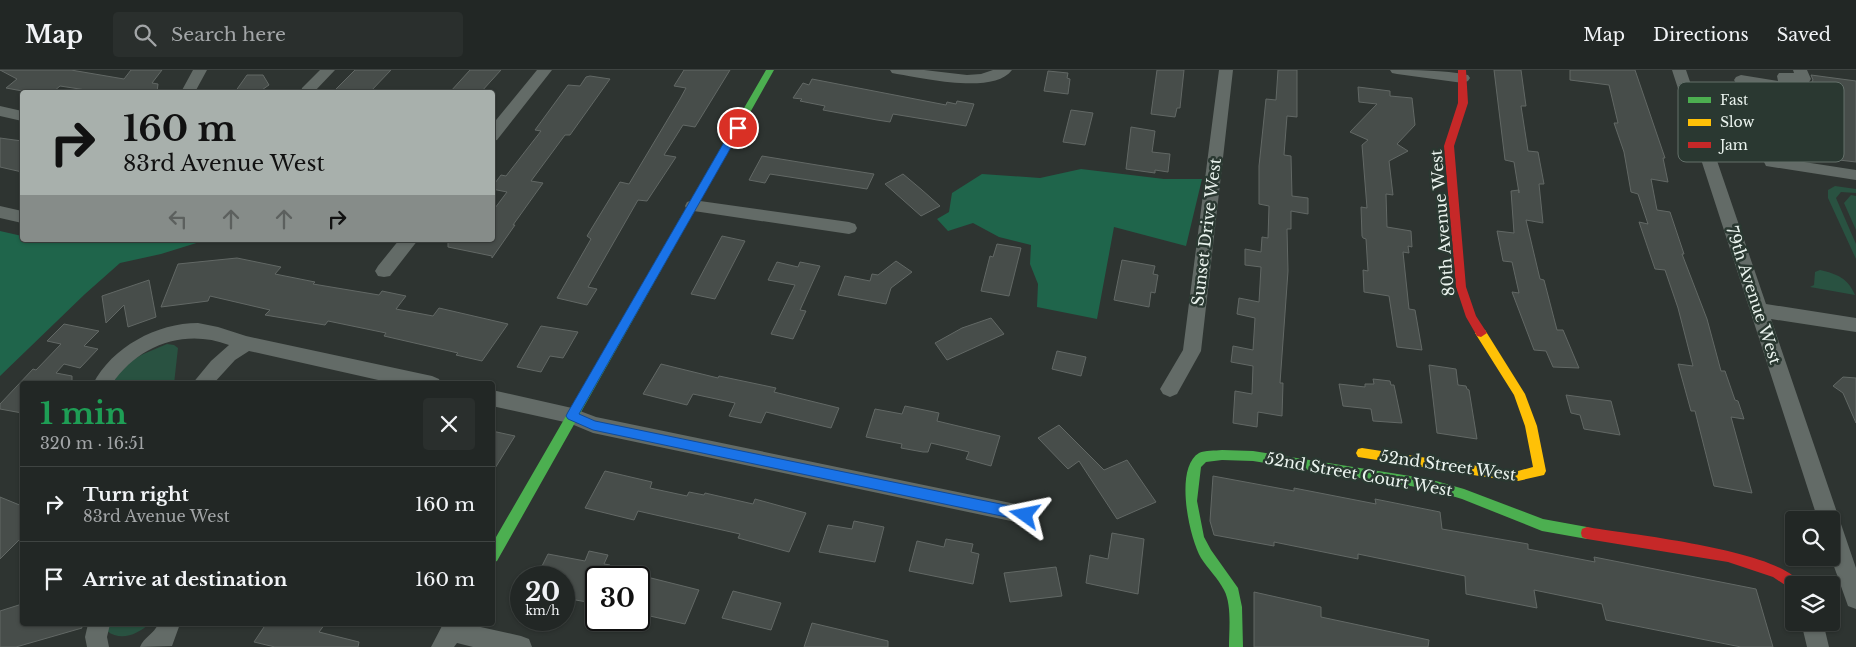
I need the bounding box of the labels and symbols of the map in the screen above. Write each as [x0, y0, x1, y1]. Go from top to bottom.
legend [1678, 82, 1844, 162]
text: Fast [1720, 91, 1749, 109]
pin [717, 107, 759, 149]
text: Slow [1720, 113, 1754, 131]
text: Jam [1718, 136, 1748, 154]
street label: 80th Avenue West [1426, 149, 1458, 297]
street label: Sunset Drive West [1187, 157, 1225, 307]
street label: 79th Avenue West [1722, 223, 1786, 367]
street label: 52nd Street West [1379, 446, 1517, 484]
street label: 52nd Street Court West [1264, 448, 1454, 500]
position arrow [998, 488, 1050, 540]
speed limit sign: 30 [585, 566, 650, 631]

